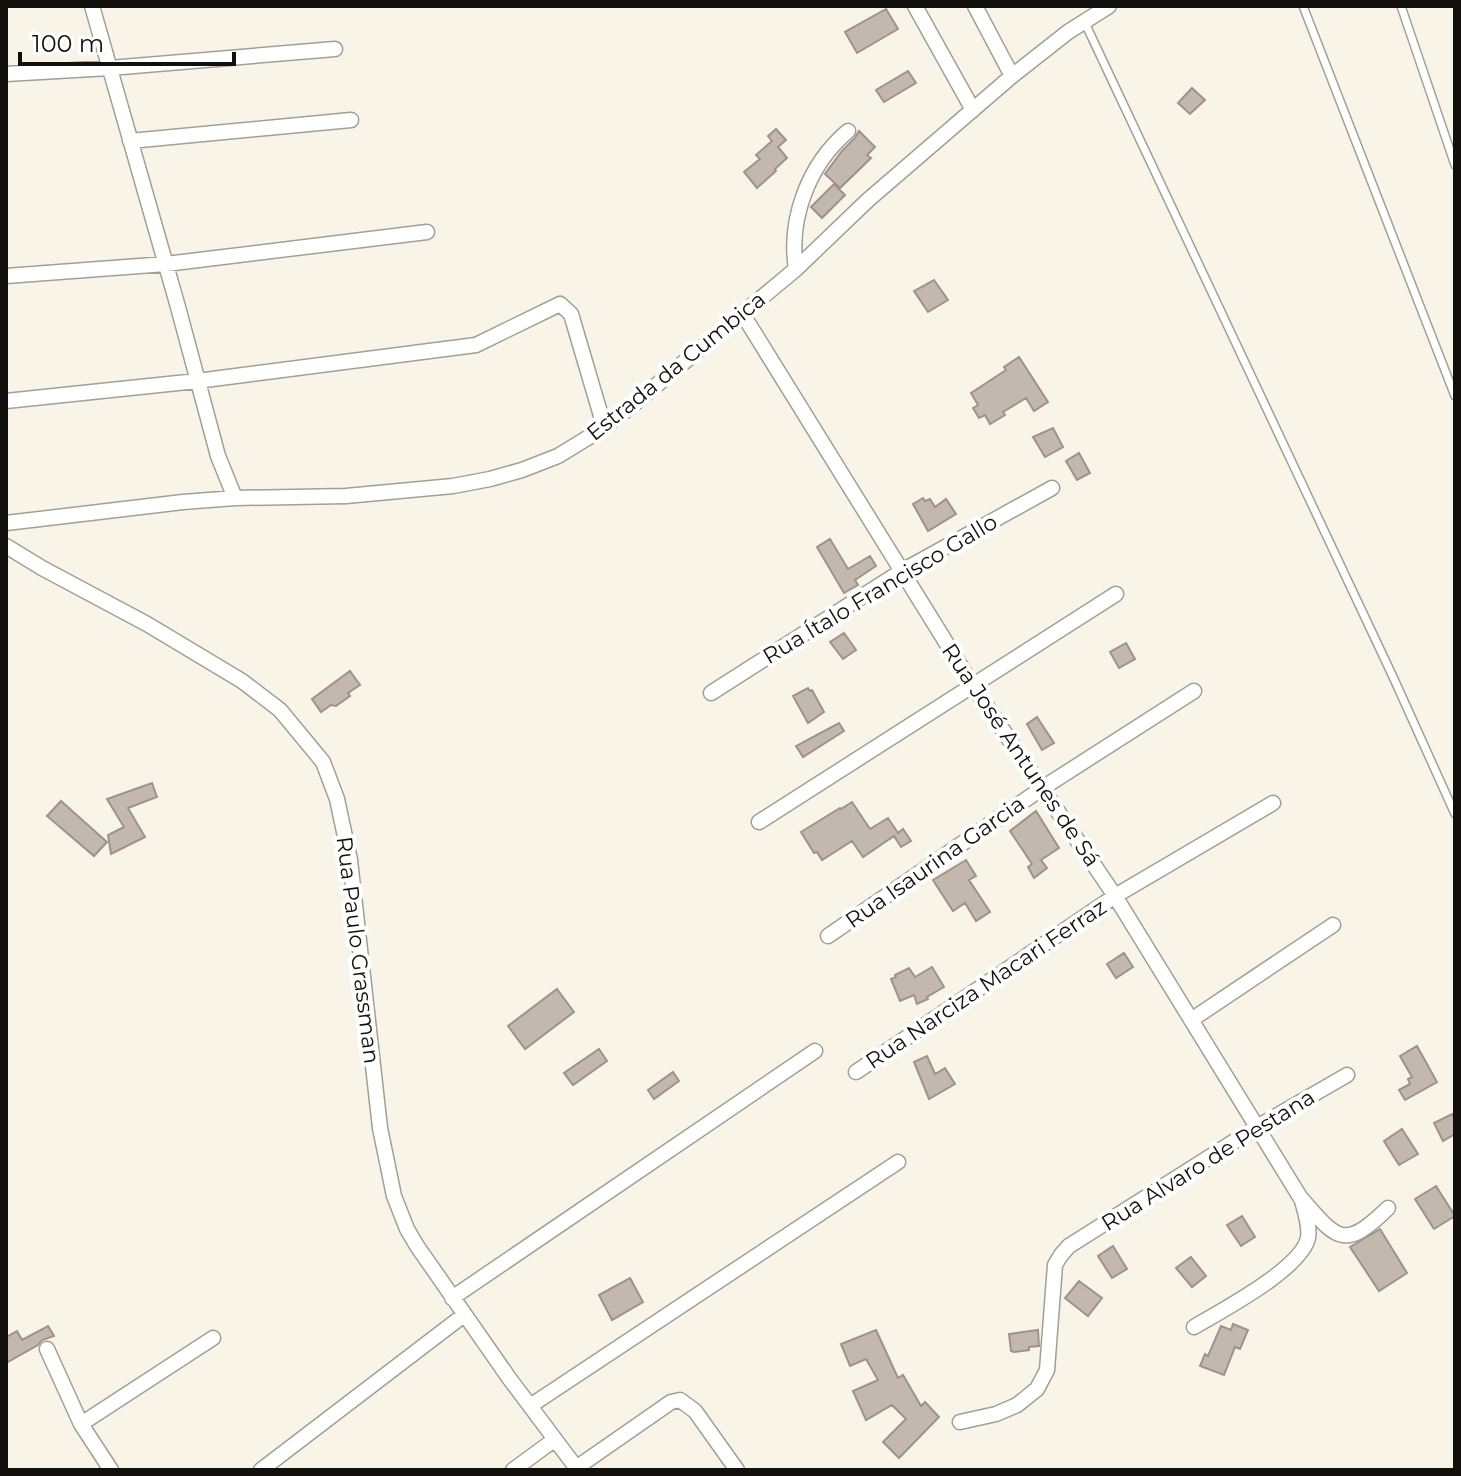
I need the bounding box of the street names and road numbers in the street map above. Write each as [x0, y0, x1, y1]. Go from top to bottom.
street label: Estrada da Cumbica [581, 286, 771, 446]
street label: Rua Ítalo Francisco Gallo [758, 508, 1002, 670]
street label: Rua José Antunes de Sá [936, 638, 1106, 872]
street label: Rua Isaurina Garcia [840, 790, 1030, 934]
street label: Rua Paulo Grassman [331, 835, 385, 1065]
street label: Rua Narciza Macari Ferraz [861, 893, 1111, 1075]
street label: Rua Alvaro de Pestana [1096, 1083, 1320, 1237]

